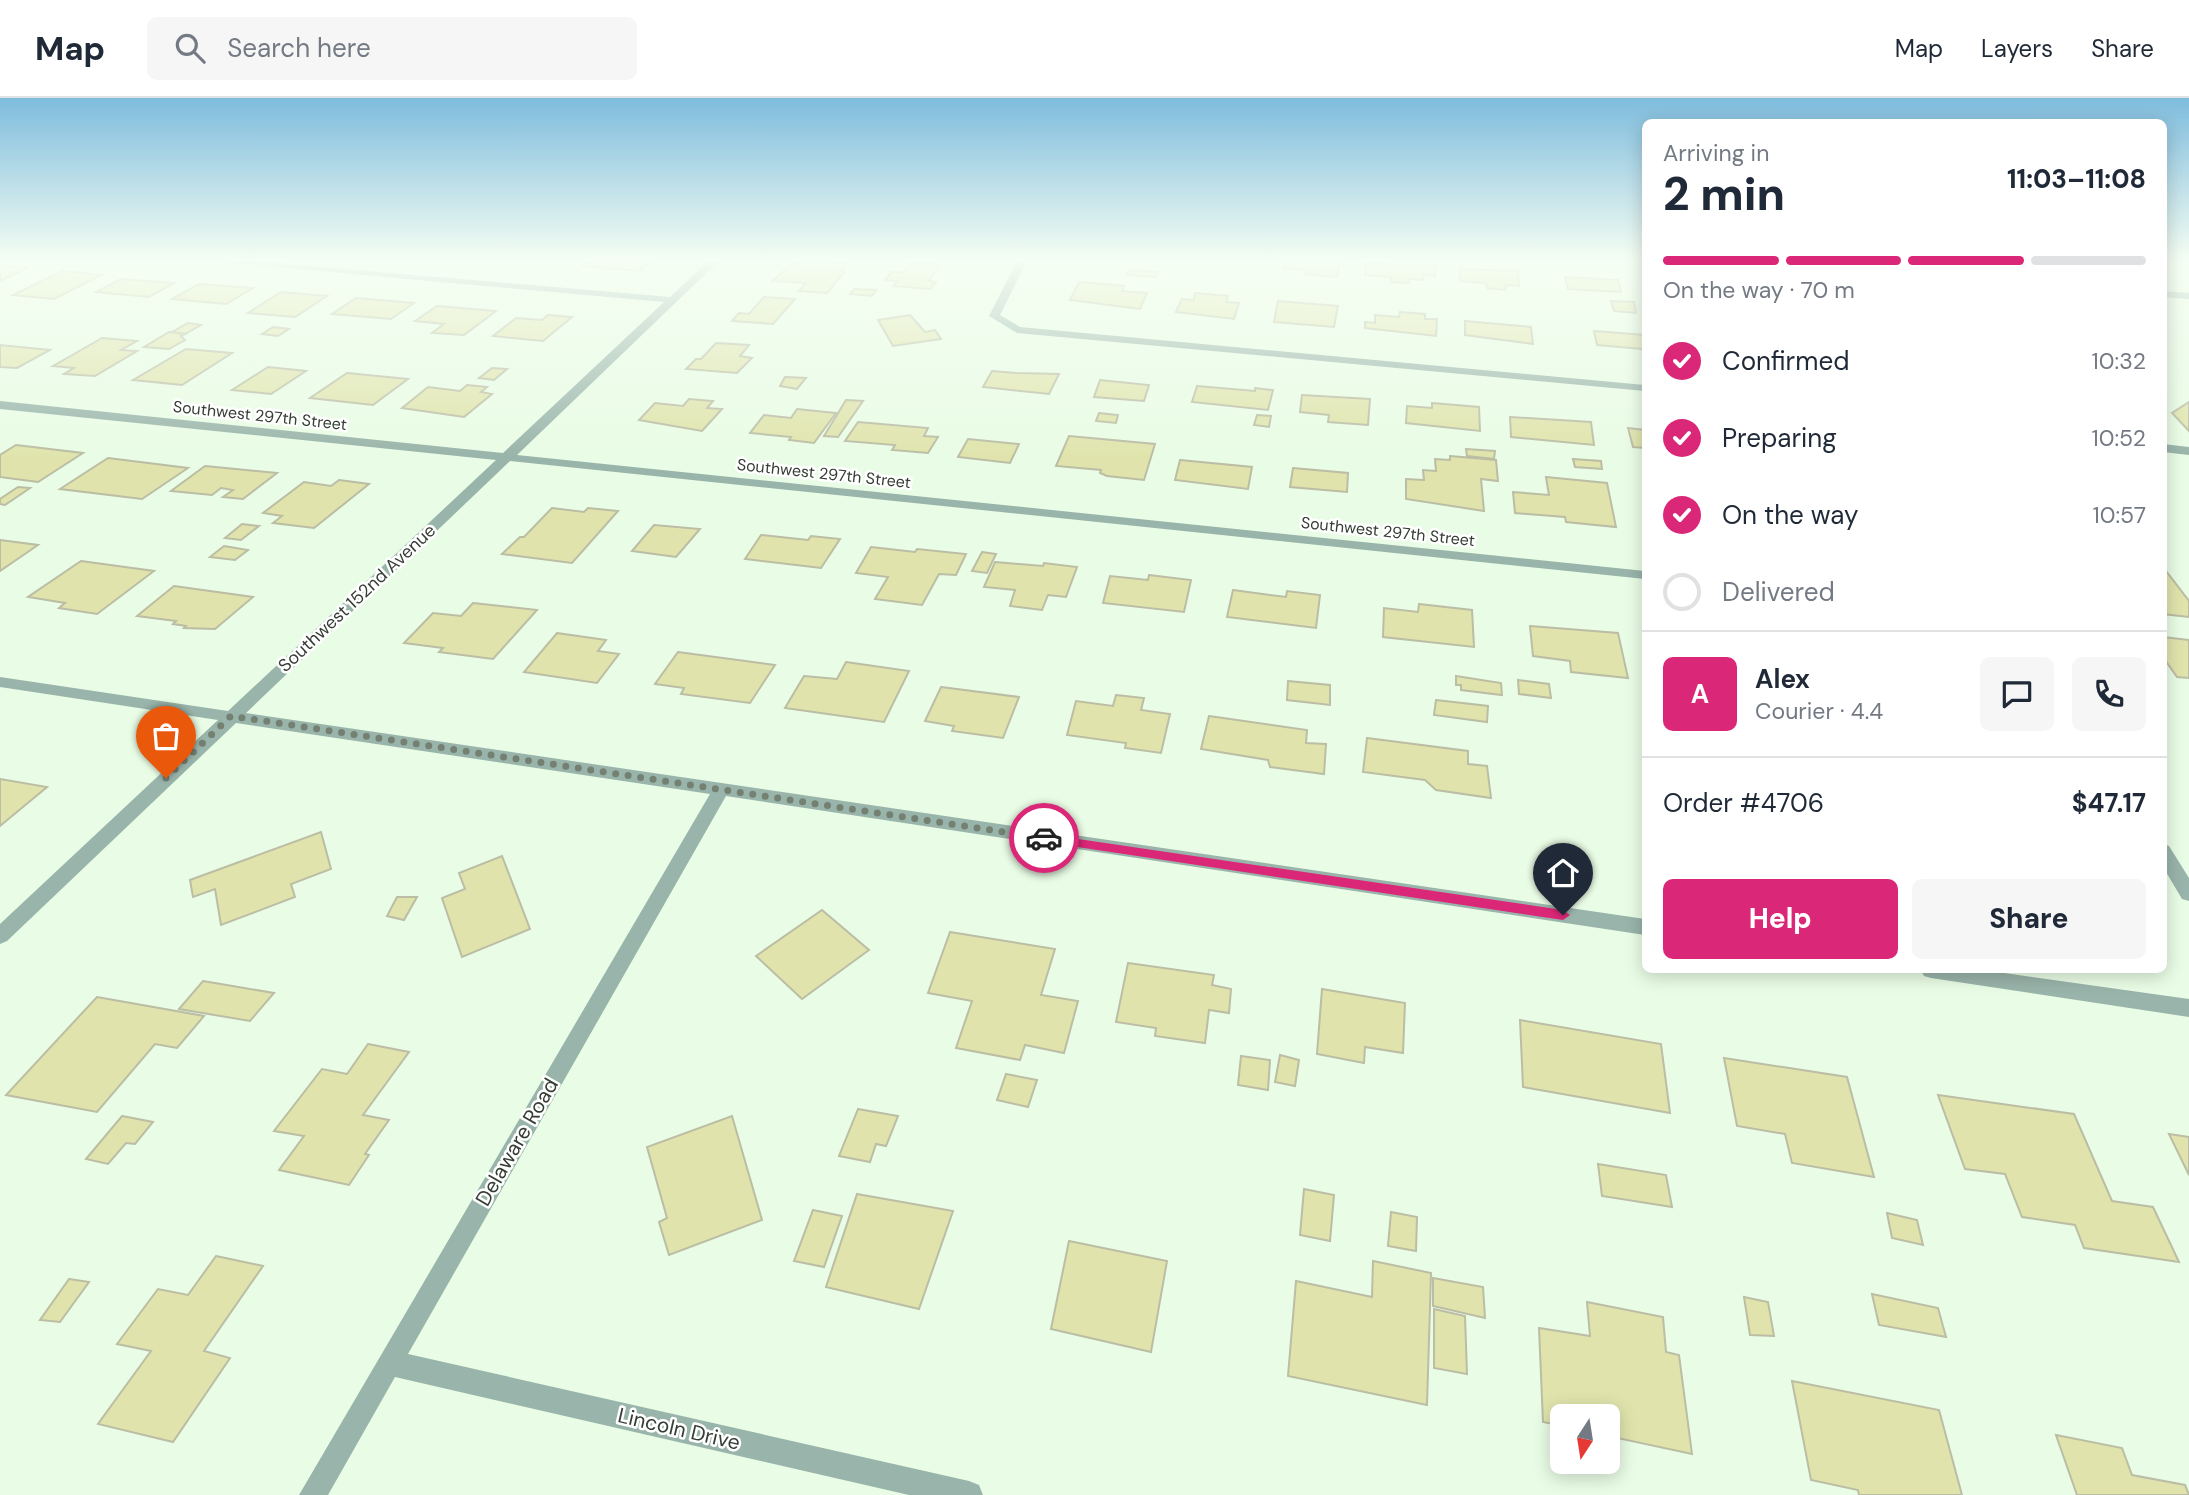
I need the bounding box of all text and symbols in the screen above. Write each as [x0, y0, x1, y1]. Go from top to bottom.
search box [147, 17, 637, 80]
text: Map [35, 27, 105, 70]
icon: search [171, 29, 209, 67]
text: Search here [227, 31, 371, 65]
text: Map [1895, 33, 1943, 64]
text: Layers [1981, 33, 2053, 64]
text: Share [2091, 33, 2154, 64]
text: Arriving in [1663, 138, 1769, 168]
text: 11:03–11:08 [2007, 162, 2146, 196]
text: 2 min [1663, 164, 1785, 224]
text: On the way · 70 m [1663, 275, 1855, 305]
icon: check [1663, 342, 1701, 380]
text: Confirmed [1722, 344, 1849, 378]
text: 10:32 [2092, 346, 2146, 376]
street label: Southwest 297th Street [172, 396, 348, 435]
icon: check [1663, 419, 1701, 457]
text: Preparing [1722, 421, 1837, 455]
text: 10:52 [2092, 423, 2146, 453]
street label: Southwest 297th Street [736, 454, 912, 493]
icon: check [1663, 496, 1701, 534]
text: On the way [1722, 498, 1858, 532]
text: 10:57 [2093, 500, 2146, 530]
street label: Southwest 297th Street [1300, 512, 1476, 551]
street label: Southwest 152nd Avenue [273, 519, 441, 677]
text: Delivered [1722, 575, 1835, 609]
button: chat [1980, 657, 2054, 731]
button: phone [2072, 657, 2146, 731]
text: Alex [1755, 662, 1810, 696]
text: A [1691, 677, 1709, 711]
text: Courier · 4.4 [1755, 696, 1883, 726]
pin [136, 706, 196, 778]
icon: bag [147, 717, 185, 755]
text: Order #4706 [1663, 786, 1824, 820]
text: $47.17 [2072, 786, 2146, 820]
courier [1009, 803, 1079, 873]
icon: car [1025, 819, 1063, 857]
pin [1533, 843, 1593, 915]
icon: home [1544, 854, 1582, 892]
button: Help [1663, 879, 1898, 959]
button: Share [1912, 879, 2146, 959]
street label: Delaware Road [469, 1073, 565, 1211]
street label: Lincoln Drive [615, 1401, 743, 1457]
north arrow [1550, 1404, 1620, 1474]
map controls [1550, 1404, 1620, 1474]

